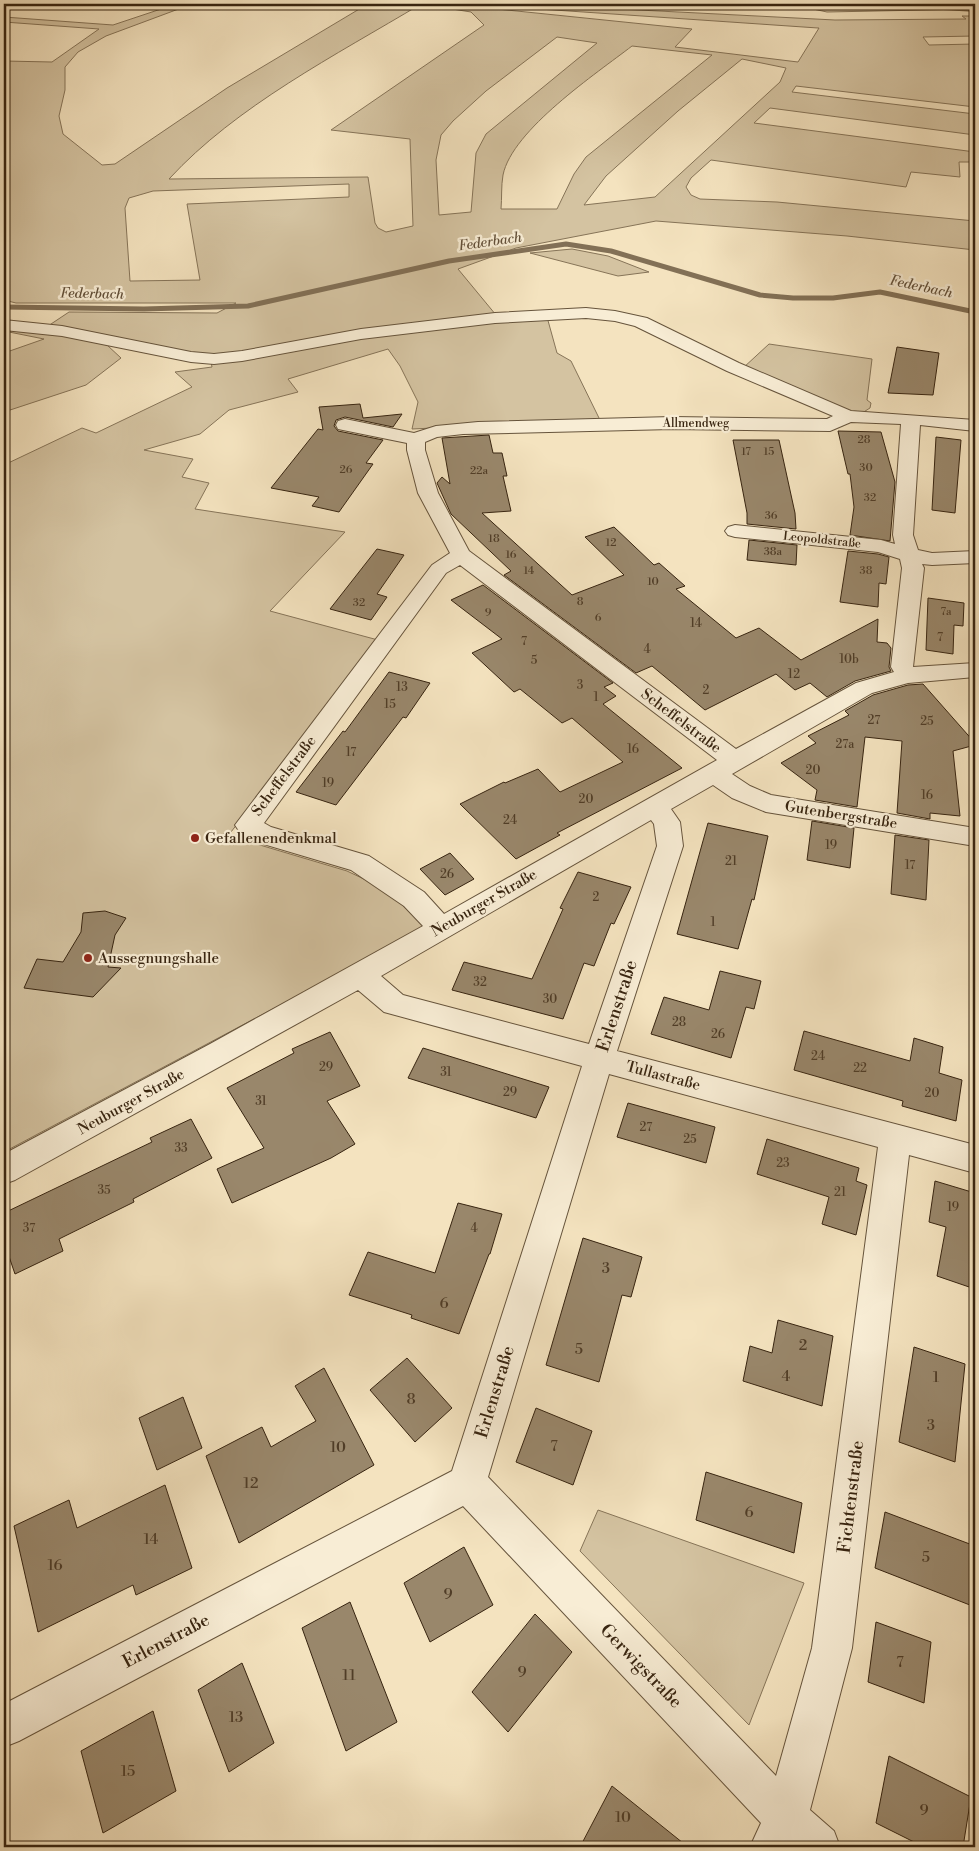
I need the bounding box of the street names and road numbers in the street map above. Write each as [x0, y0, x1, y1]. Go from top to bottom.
street label: Allmendweg [662, 416, 730, 431]
street label: Leopoldstraße [782, 528, 862, 552]
street label: Scheffelstraße [637, 685, 725, 757]
street label: Scheffelstraße [248, 732, 320, 820]
street label: Gutenbergstraße [783, 797, 899, 833]
street label: Neuburger Straße [428, 865, 540, 941]
street label: Erlenstraße [591, 957, 643, 1055]
street label: Tullastraße [624, 1057, 702, 1095]
street label: Neuburger Straße [74, 1065, 188, 1139]
street label: Erlenstraße [470, 1343, 520, 1441]
street label: Fichtenstraße [833, 1439, 869, 1555]
street label: Erlenstraße [118, 1608, 214, 1674]
street label: Gerwigstraße [595, 1619, 687, 1713]

